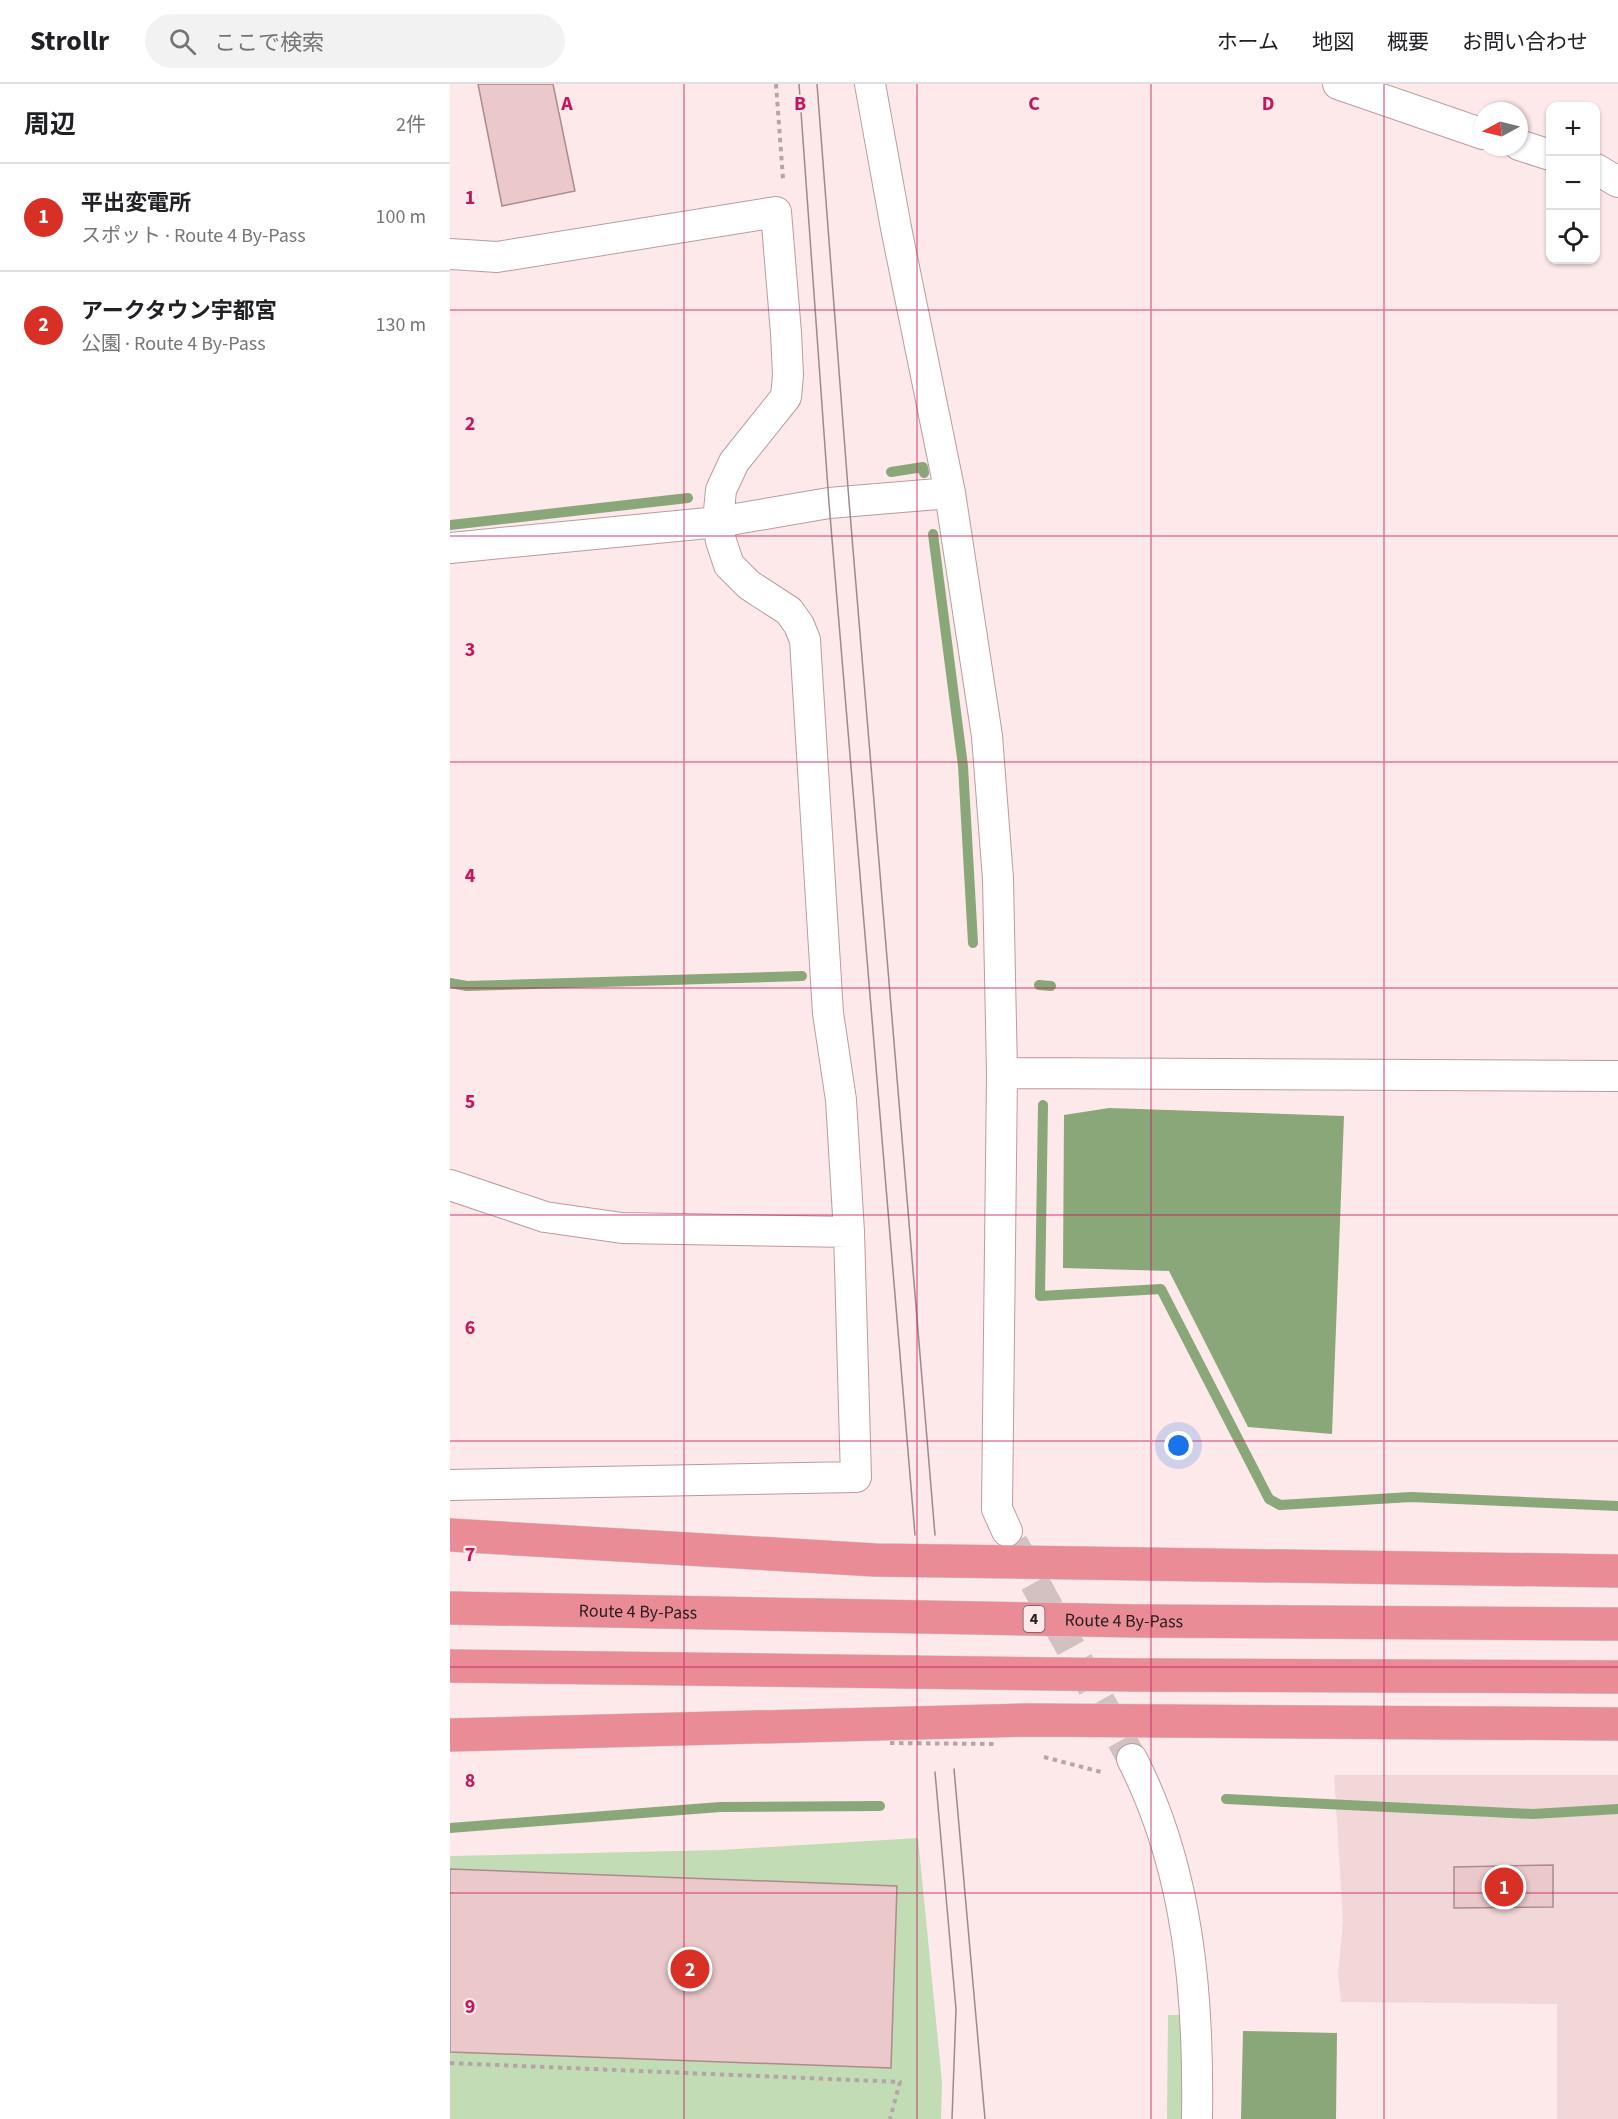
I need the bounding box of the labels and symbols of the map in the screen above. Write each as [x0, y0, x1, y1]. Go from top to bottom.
text: A [560, 90, 573, 118]
text: B [794, 90, 806, 118]
text: C [1028, 90, 1040, 118]
text: D [1262, 90, 1274, 118]
north arrow [1474, 102, 1528, 156]
text: 1 [465, 184, 475, 212]
text: 2 [465, 410, 475, 438]
text: 3 [465, 636, 475, 664]
text: 4 [465, 862, 476, 890]
text: 5 [465, 1088, 475, 1116]
text: 6 [465, 1314, 475, 1342]
your location [1164, 1431, 1193, 1460]
text: 7 [465, 1541, 475, 1569]
street label: Route 4 By-Pass [578, 1598, 697, 1625]
road number: 4 [1024, 1606, 1044, 1632]
street label: Route 4 By-Pass [1064, 1607, 1183, 1634]
text: 8 [465, 1767, 475, 1795]
pin: 1 [1484, 1864, 1524, 1910]
pin: 2 [670, 1946, 710, 1992]
text: 9 [465, 1993, 475, 2021]

